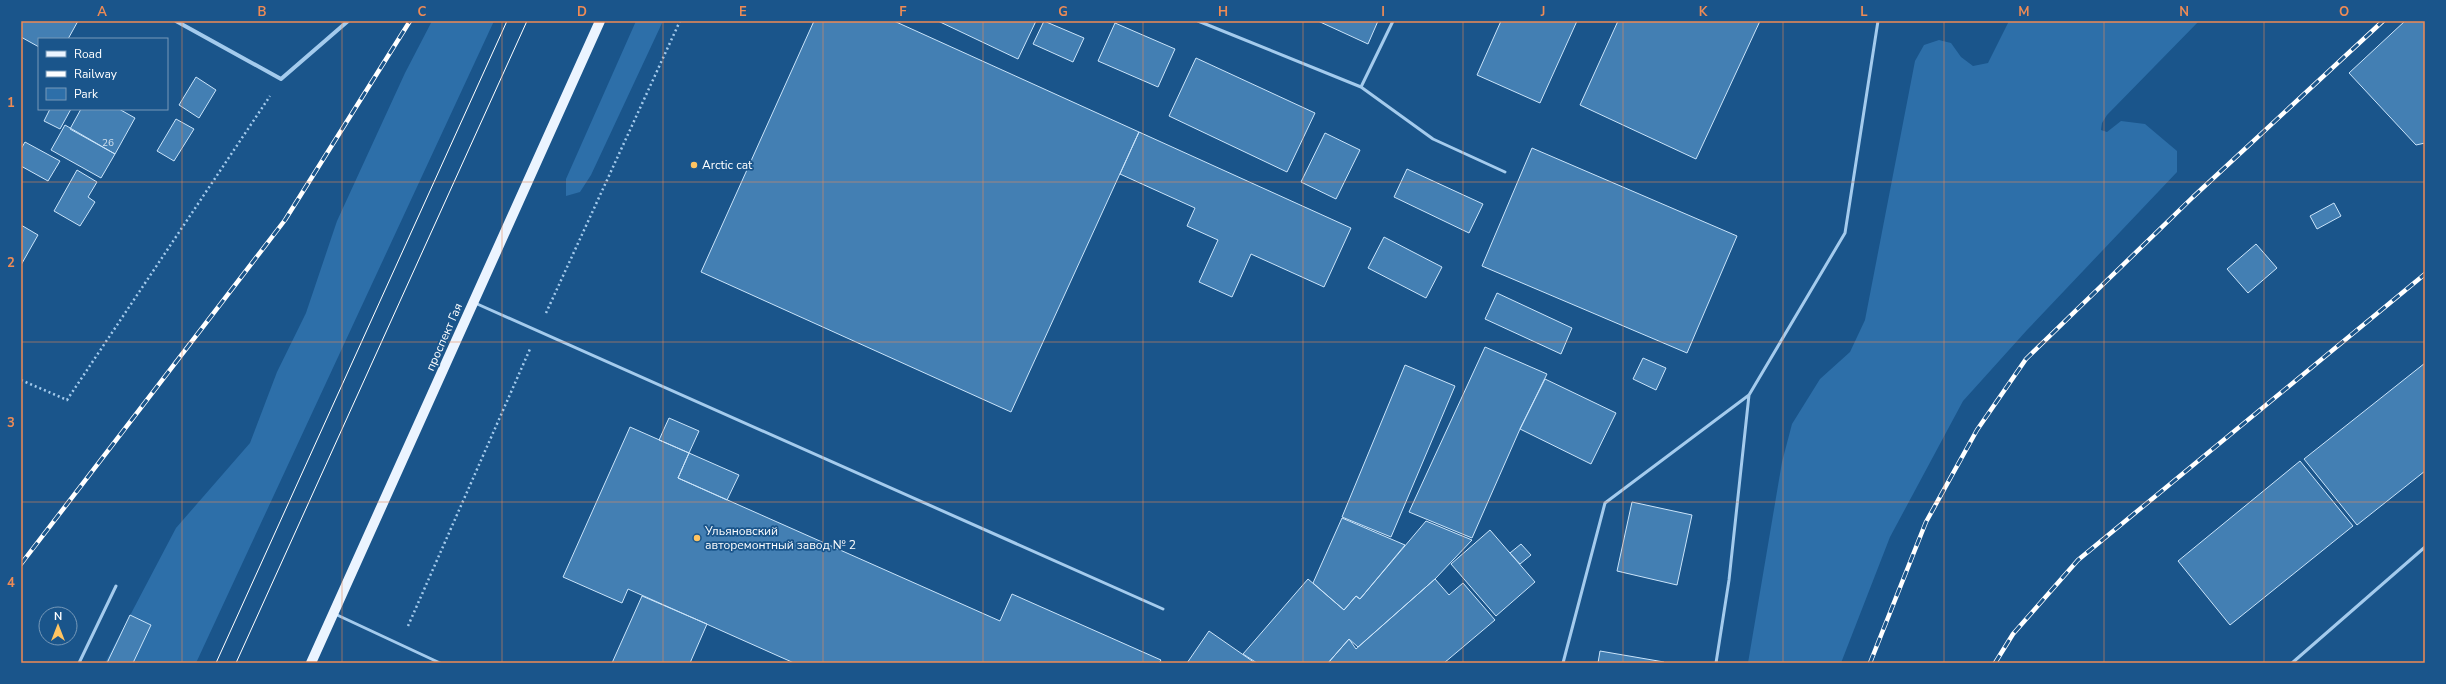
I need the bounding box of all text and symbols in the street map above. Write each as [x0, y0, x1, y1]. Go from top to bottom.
text: A [97, 3, 107, 21]
text: B [258, 3, 267, 21]
text: C [418, 3, 427, 21]
text: D [577, 3, 587, 21]
text: E [739, 3, 747, 21]
text: F [899, 3, 907, 21]
text: G [1058, 3, 1068, 21]
text: H [1218, 3, 1228, 21]
text: I [1381, 3, 1385, 21]
text: J [1540, 3, 1545, 21]
text: K [1699, 3, 1708, 21]
text: L [1860, 3, 1868, 21]
text: M [2018, 3, 2030, 21]
text: N [2179, 3, 2189, 21]
text: O [2339, 3, 2349, 21]
legend [38, 38, 168, 110]
text: Road [74, 46, 102, 62]
text: Railway [74, 66, 118, 82]
text: Park [74, 86, 99, 102]
text: 1 [7, 94, 15, 112]
house number: 26 [102, 136, 114, 150]
place label: Arctic cat [702, 157, 753, 173]
marker: Arctic cat [689, 160, 699, 170]
text: 2 [7, 254, 15, 272]
street label: проспект Гая [422, 301, 466, 373]
text: 3 [7, 414, 15, 432]
place label: Ульяновский авторемонтный завод № 2 [704, 523, 856, 553]
marker: Ульяновский авторемонтный завод № 2 [692, 533, 702, 543]
text: 4 [7, 574, 15, 592]
north arrow [38, 606, 78, 646]
text: N [54, 609, 62, 624]

